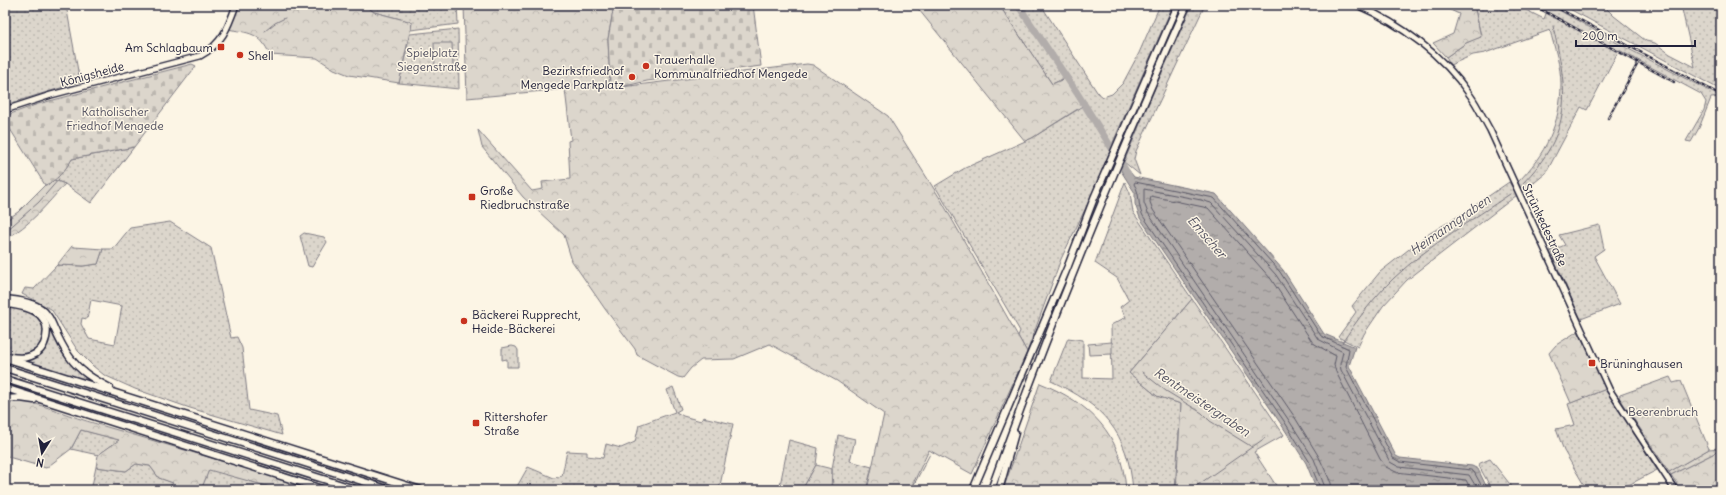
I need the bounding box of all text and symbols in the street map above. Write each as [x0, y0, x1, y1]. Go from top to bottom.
scale bar [1576, 22, 1695, 48]
text: 200 m [1582, 28, 1618, 43]
place label: Am Schlagbaum [125, 40, 213, 55]
marker: Am Schlagbaum [216, 42, 226, 52]
park label: Spielplatz Siegenstraße [397, 45, 467, 74]
place label: Shell [248, 48, 273, 63]
marker: Shell [235, 50, 245, 60]
place label: Trauerhalle Kommunalfriedhof Mengede [654, 52, 808, 81]
street label: Königsheide [58, 58, 126, 90]
marker: Trauerhalle Kommunalfriedhof Mengede [641, 61, 651, 71]
place label: Bezirksfriedhof Mengede Parkplatz [520, 63, 625, 92]
marker: Bezirksfriedhof Mengede Parkplatz [627, 72, 637, 82]
park label: Katholischer Friedhof Mengede [66, 104, 164, 133]
street label: Strünkedestraße [1519, 181, 1571, 269]
place label: Große Riedbruchstraße [480, 183, 569, 212]
water label: Heimanngraben [1406, 191, 1494, 259]
marker: Große Riedbruchstraße [467, 192, 477, 202]
water label: Emscher [1184, 212, 1231, 263]
place label: Bäckerei Rupprecht, Heide-Bäckerei [472, 307, 581, 336]
marker: Bäckerei Rupprecht, Heide-Bäckerei [459, 316, 469, 326]
place label: Brüninghausen [1600, 356, 1683, 371]
marker: Brüninghausen [1587, 358, 1597, 368]
water label: Rentmeistergraben [1151, 364, 1254, 441]
park label: Beerenbruch [1628, 404, 1698, 419]
place label: Rittershofer Straße [484, 409, 548, 438]
marker: Rittershofer Straße [471, 418, 481, 428]
north arrow [22, 433, 62, 473]
text: N [35, 455, 45, 470]

